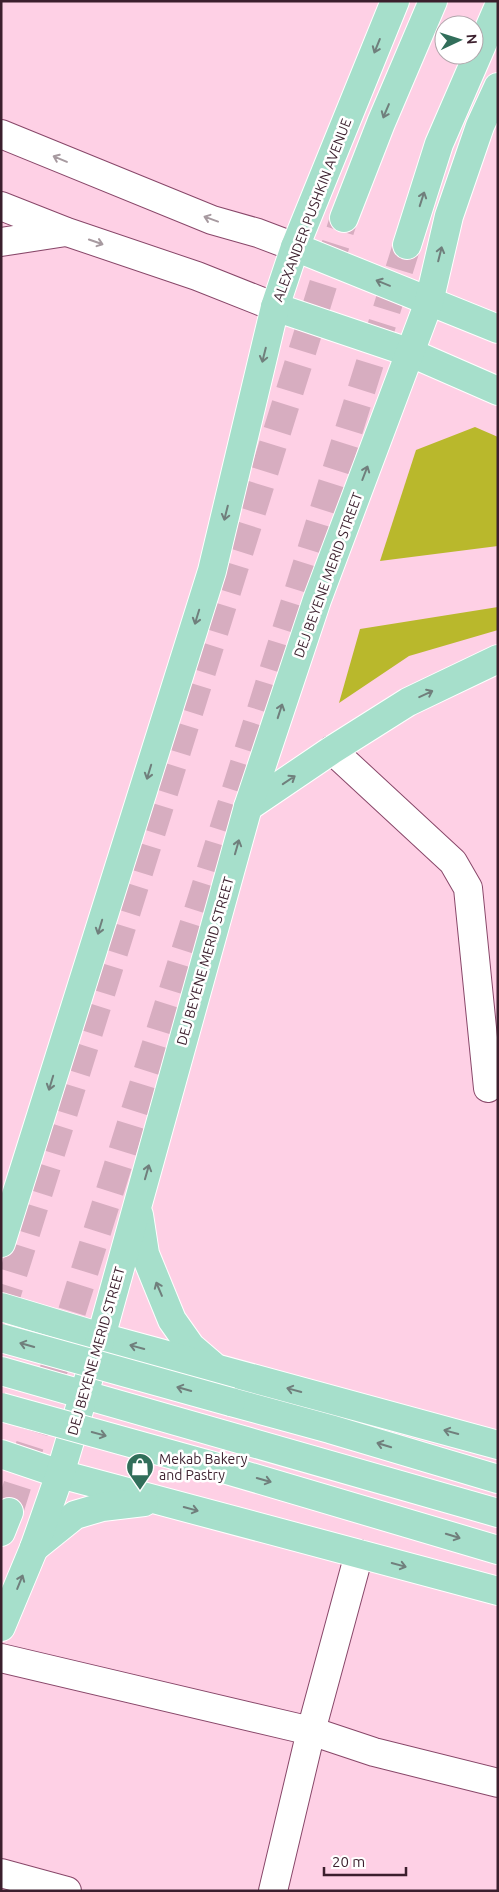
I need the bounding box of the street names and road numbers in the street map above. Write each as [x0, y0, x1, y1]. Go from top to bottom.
street label: ALEXANDER PUSHKIN AVENUE [270, 116, 354, 304]
street label: DEJ BEYENE MERID STREET [291, 490, 365, 660]
street label: DEJ BEYENE MERID STREET [173, 875, 237, 1047]
street label: DEJ BEYENE MERID STREET [64, 1265, 128, 1437]

